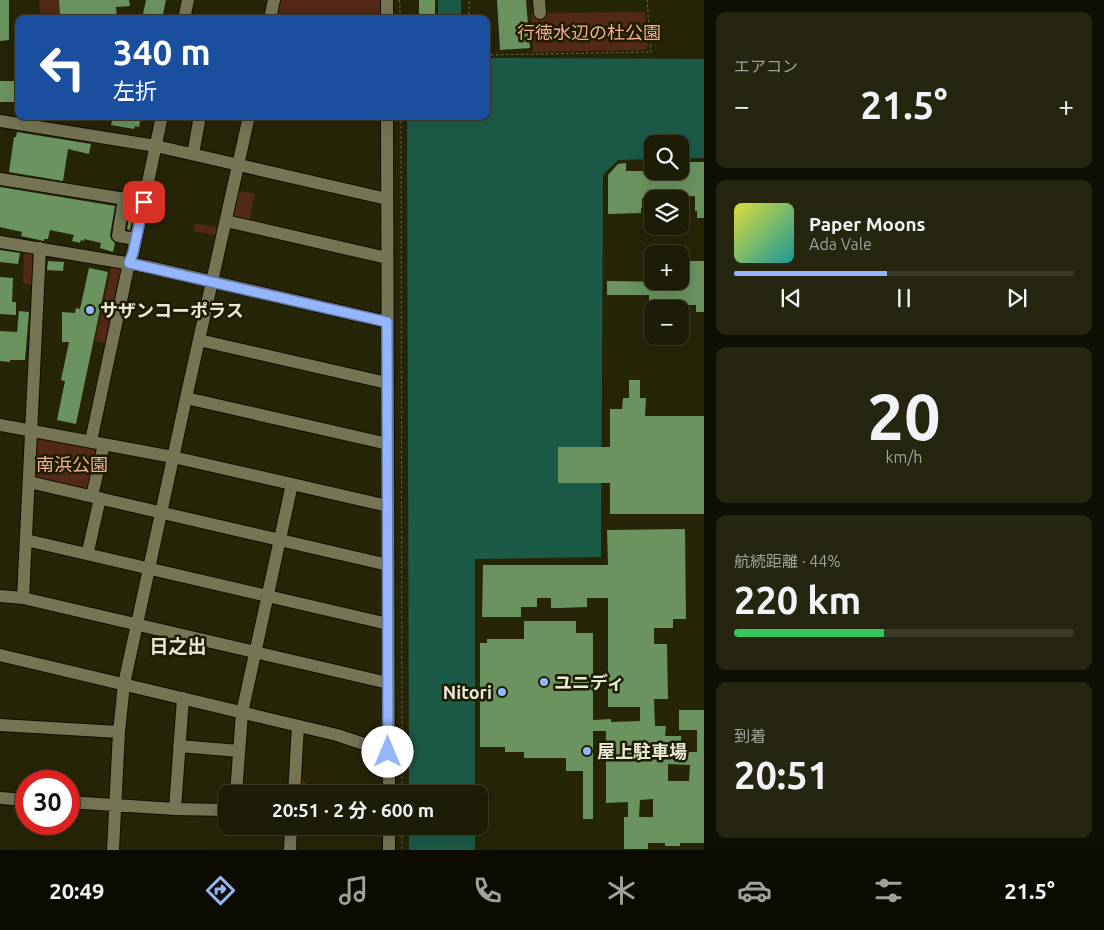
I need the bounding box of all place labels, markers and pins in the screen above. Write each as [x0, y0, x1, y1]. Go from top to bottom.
pin [123, 181, 165, 223]
place label: サザンコーポラス [100, 300, 244, 320]
marker: サザンコーポラス [84, 304, 96, 316]
place label: ユニディ [554, 672, 625, 692]
marker: ユニディ [538, 676, 550, 688]
place label: Nitori [443, 682, 492, 702]
marker: Nitori [496, 686, 508, 698]
place label: 屋上駐車場 [597, 741, 687, 761]
marker: 屋上駐車場 [581, 745, 593, 757]

